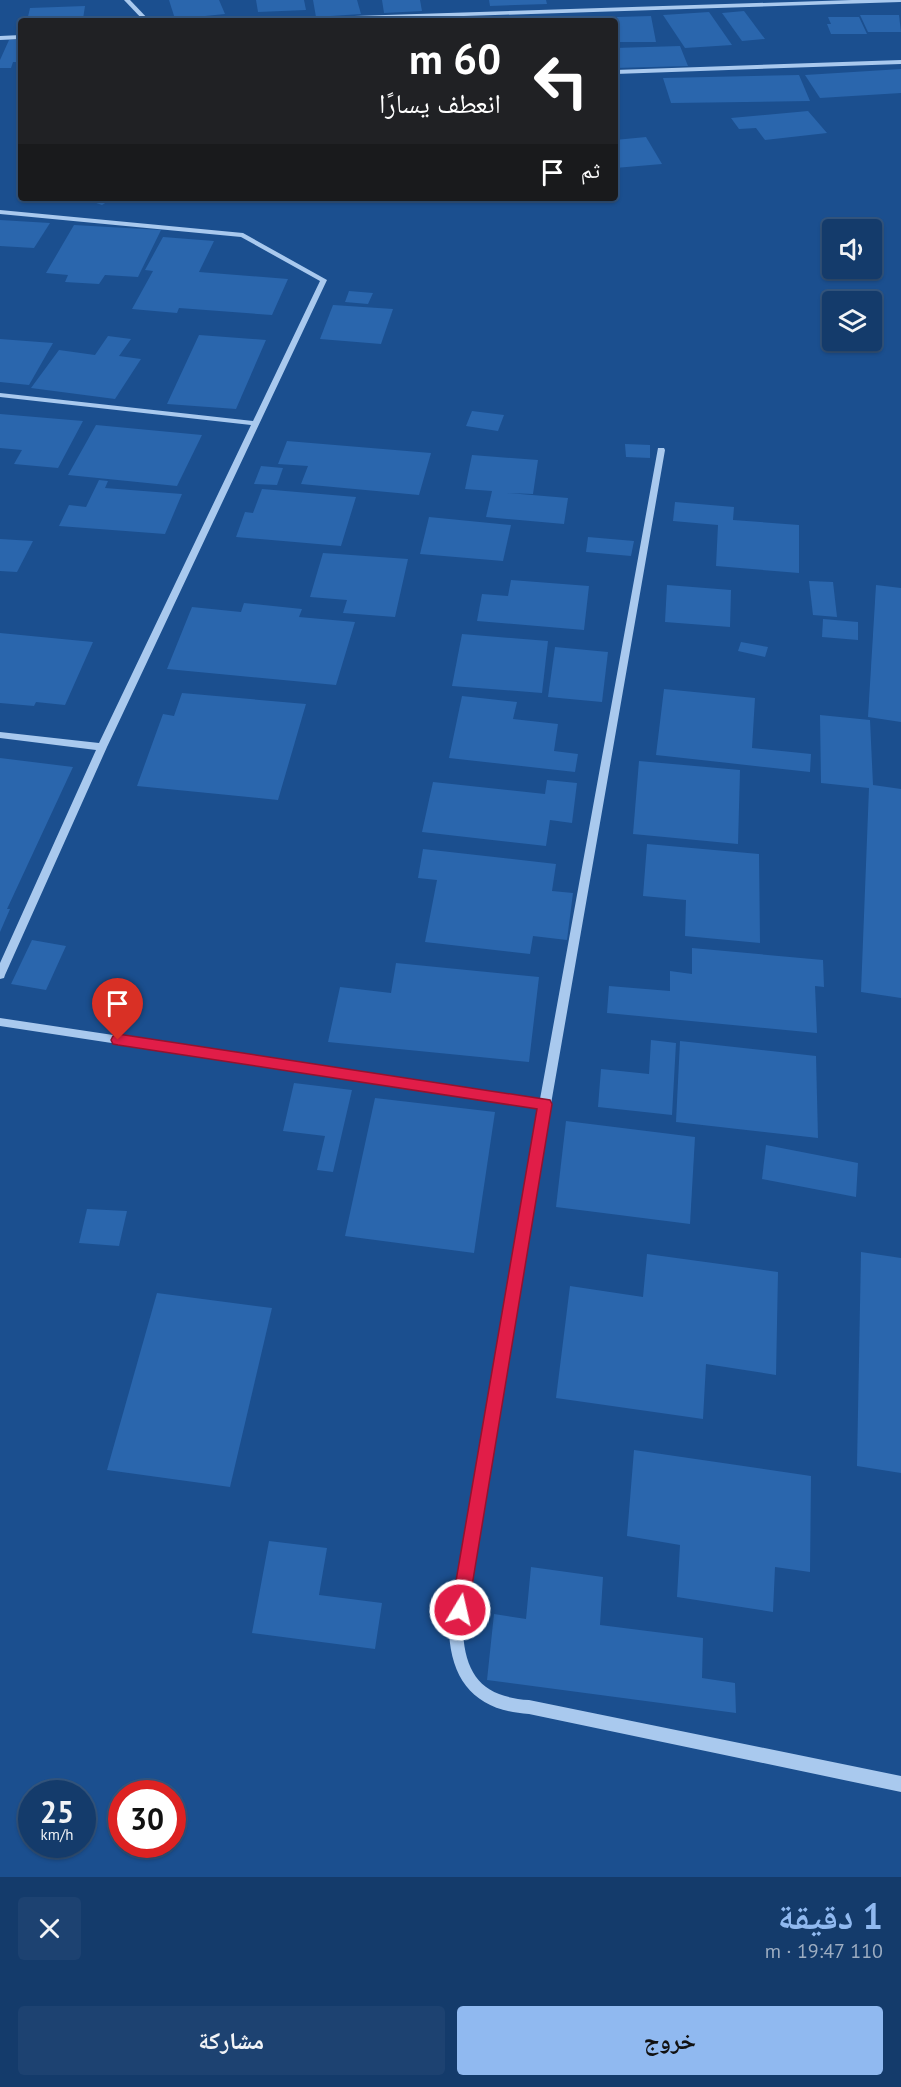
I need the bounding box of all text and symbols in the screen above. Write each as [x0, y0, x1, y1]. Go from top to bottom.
text: 60 m [409, 31, 501, 86]
icon: left [522, 42, 600, 120]
text: انعطف يسارًا [379, 86, 501, 120]
icon: arrive [536, 156, 569, 189]
text: ثم [581, 156, 600, 184]
map controls [822, 219, 882, 351]
button: sound [822, 219, 882, 279]
button: layers [822, 291, 882, 351]
pin [92, 978, 143, 1040]
icon: arrive [101, 987, 134, 1020]
position arrow [428, 1578, 492, 1642]
speed limit sign: 30 [108, 1780, 186, 1858]
text: 25 [40, 1792, 74, 1831]
text: km/h [41, 1825, 73, 1844]
text: 1 دقيقة [778, 1892, 883, 1939]
button: close [18, 1897, 81, 1960]
text: 110 m · 19:47 [765, 1938, 883, 1964]
button: مشاركة [18, 2006, 445, 2075]
button: خروج [457, 2006, 883, 2075]

